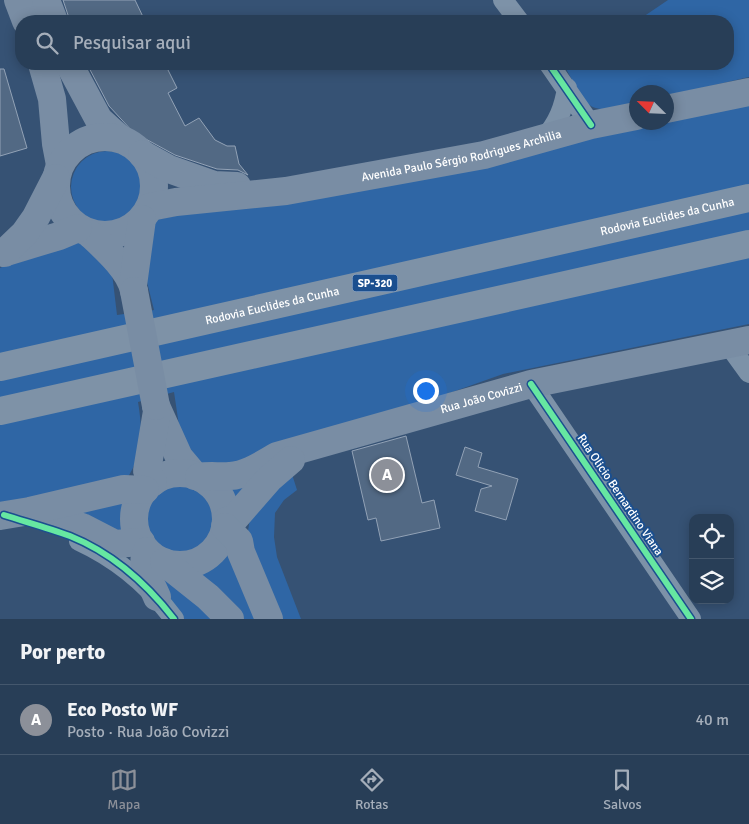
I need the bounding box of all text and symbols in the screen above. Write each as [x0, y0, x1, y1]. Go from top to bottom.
search box [15, 15, 734, 70]
icon: search [33, 29, 61, 57]
text: Pesquisar aqui [73, 31, 191, 55]
north arrow [629, 85, 674, 130]
street label: Avenida Paulo Sérgio Rodrigues Archilia [360, 126, 563, 185]
street label: Rodovia Euclides da Cunha [599, 194, 736, 239]
road number: SP-320 [352, 274, 398, 292]
street label: Rodovia Euclides da Cunha [204, 283, 341, 328]
your location [413, 378, 439, 404]
street label: Rua João Covizzi [439, 379, 524, 417]
street label: Rua Olicio Bernardino Viana [574, 431, 666, 559]
pin: A [371, 456, 403, 494]
map controls [689, 514, 734, 604]
button: locate [689, 514, 734, 559]
button: layers [689, 559, 734, 604]
text: Por perto [20, 639, 105, 665]
text: Eco Posto WF [67, 698, 178, 722]
text: A [31, 710, 41, 730]
text: 40 m [695, 710, 729, 730]
text: Posto · Rua João Covizzi [67, 722, 229, 742]
tab: Mapa [107, 766, 140, 813]
tab: Rotas [355, 766, 388, 813]
tab: Salvos [603, 766, 642, 813]

